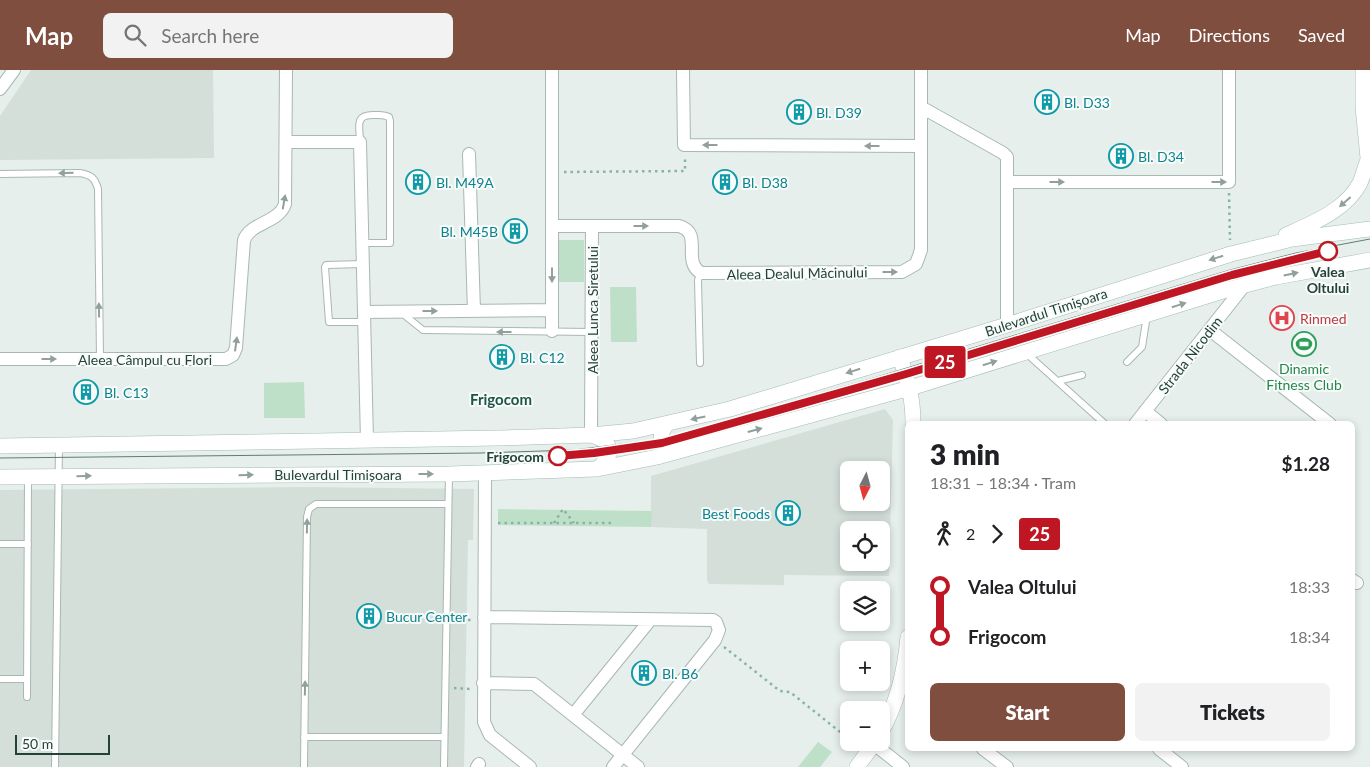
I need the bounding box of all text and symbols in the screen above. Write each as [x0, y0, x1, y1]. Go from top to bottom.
search box [103, 13, 453, 58]
text: Map [25, 21, 73, 50]
icon: search [121, 21, 149, 49]
text: Search here [161, 24, 259, 47]
text: Map [1125, 24, 1161, 46]
text: Directions [1189, 24, 1270, 46]
text: Saved [1298, 24, 1345, 46]
building icon: Bl. D33 [1034, 89, 1060, 115]
place label: Bl. D33 [1064, 94, 1110, 111]
building icon: Bl. D39 [786, 99, 812, 125]
place label: Bl. D39 [816, 104, 862, 121]
one-way arrow [701, 141, 717, 149]
one-way arrow [864, 142, 880, 150]
building icon: Bl. D34 [1108, 143, 1134, 169]
place label: Bl. D34 [1138, 148, 1184, 165]
one-way arrow [58, 169, 74, 177]
building icon: Bl. M49A [405, 169, 431, 195]
building icon: Bl. D38 [712, 169, 738, 195]
place label: Bl. M49A [436, 174, 494, 191]
place label: Bl. D38 [742, 174, 788, 191]
one-way arrow [1049, 178, 1065, 186]
one-way arrow [1211, 178, 1227, 186]
one-way arrow [281, 194, 289, 210]
one-way arrow [1338, 196, 1351, 207]
building icon: Bl. M45B [502, 218, 528, 244]
one-way arrow [633, 222, 649, 230]
place label: Bl. M45B [441, 223, 498, 240]
marker: Valea Oltului [1318, 241, 1338, 261]
street label: Aleea Lunca Siretului [584, 246, 601, 374]
one-way arrow [1208, 255, 1223, 263]
street label: Aleea Dealul Măcinului [726, 263, 868, 283]
place label: Valea Oltului [1307, 263, 1349, 296]
one-way arrow [548, 267, 556, 283]
one-way arrow [882, 268, 898, 276]
one-way arrow [1284, 270, 1299, 278]
street label: Bulevardul Timișoara [983, 284, 1109, 340]
one-way arrow [1172, 300, 1187, 308]
one-way arrow [95, 302, 103, 318]
hospital icon: Rinmed [1269, 305, 1295, 331]
one-way arrow [423, 307, 439, 315]
place label: Rinmed [1300, 310, 1347, 327]
street label: Strada Nicodim [1154, 313, 1226, 397]
one-way arrow [495, 328, 511, 336]
sports icon: Dinamic Fitness Club [1291, 331, 1317, 357]
one-way arrow [232, 335, 240, 351]
building icon: Bl. C12 [489, 344, 515, 370]
line badge: 25 [922, 346, 968, 378]
place label: Bl. C12 [520, 349, 565, 366]
street label: Aleea Câmpul cu Flori [78, 351, 212, 368]
text: 25 [935, 351, 955, 373]
one-way arrow [41, 355, 57, 363]
one-way arrow [983, 359, 998, 366]
place label: Dinamic Fitness Club [1266, 360, 1342, 393]
one-way arrow [846, 368, 861, 376]
building icon: Bl. C13 [73, 379, 99, 405]
place label: Bl. C13 [104, 384, 149, 401]
district label: Frigocom [470, 390, 532, 408]
one-way arrow [689, 414, 705, 422]
one-way arrow [748, 426, 763, 434]
text: 3 min [930, 437, 1000, 471]
marker: Frigocom [548, 446, 568, 466]
place label: Frigocom [486, 448, 544, 465]
text: $1.28 [1281, 452, 1330, 475]
north arrow [840, 461, 890, 511]
map controls [840, 461, 890, 751]
street label: Bulevardul Timișoara [274, 466, 402, 483]
one-way arrow [418, 470, 434, 478]
one-way arrow [238, 471, 254, 479]
one-way arrow [76, 472, 92, 480]
text: 18:31 – 18:34 · Tram [930, 473, 1076, 492]
building icon: Best Foods [775, 500, 801, 526]
place label: Best Foods [702, 505, 770, 522]
one-way arrow [303, 517, 311, 533]
icon: walk [930, 520, 958, 548]
icon: forward [983, 520, 1011, 548]
button: locate [840, 521, 890, 571]
text: 25 [1029, 523, 1050, 545]
text: 2 [966, 524, 975, 543]
text: Valea Oltului [968, 575, 1077, 598]
text: 18:33 [1289, 577, 1330, 596]
button: layers [840, 581, 890, 631]
building icon: Bucur Center [356, 603, 382, 629]
place label: Bucur Center [386, 608, 467, 625]
text: Frigocom [968, 625, 1047, 648]
text: 18:34 [1289, 627, 1330, 646]
button: + [840, 641, 890, 691]
building icon: Bl. B6 [631, 660, 657, 686]
place label: Bl. B6 [662, 665, 698, 682]
one-way arrow [301, 680, 309, 696]
button: Start [930, 683, 1125, 741]
button: Tickets [1135, 683, 1330, 741]
button: − [840, 701, 890, 751]
scale bar [15, 732, 110, 755]
text: 50 m [22, 735, 53, 752]

